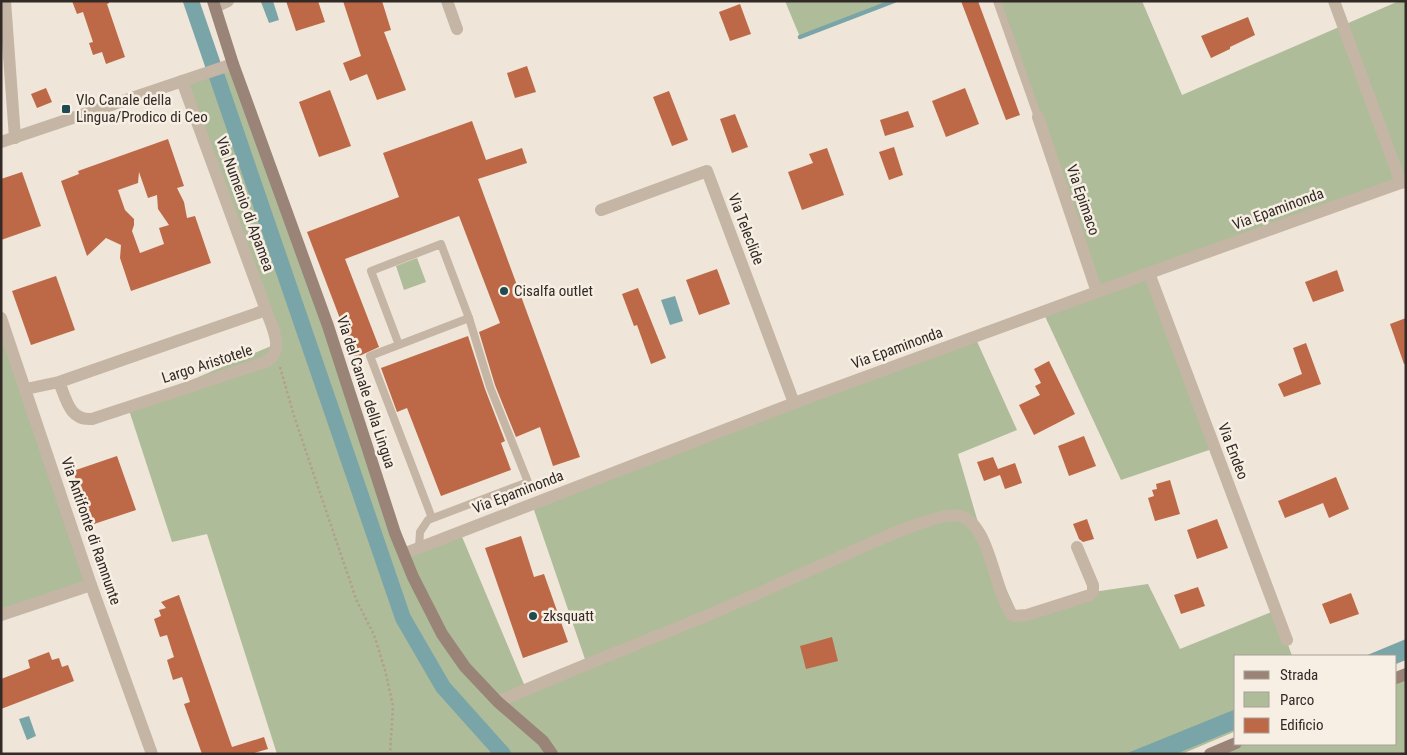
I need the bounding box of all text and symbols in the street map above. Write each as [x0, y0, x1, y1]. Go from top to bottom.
place label: Vlo Canale della Lingua/Prodico di Ceo [76, 91, 208, 126]
marker: Vlo Canale della Lingua/Prodico di Ceo [60, 103, 72, 115]
street label: Via Numenio di Apamea [212, 134, 278, 274]
street label: Via Epimaco [1062, 162, 1104, 238]
street label: Via Epaminonda [1230, 184, 1326, 234]
street label: Via Teleclide [724, 191, 768, 267]
place label: Cisalfa outlet [514, 282, 593, 300]
marker: Cisalfa outlet [498, 285, 510, 297]
street label: Via del Canale della Lingua [333, 313, 399, 471]
street label: Via Epaminonda [849, 323, 945, 373]
street label: Largo Aristotele [159, 341, 255, 387]
street label: Via Endeo [1214, 420, 1252, 482]
street label: Via Antifonte di Ramnunte [57, 455, 125, 607]
street label: Via Epaminonda [470, 466, 566, 518]
place label: zksquatt [543, 607, 594, 625]
marker: zksquatt [527, 610, 539, 622]
legend [1234, 655, 1397, 745]
text: Strada [1280, 666, 1318, 684]
text: Parco [1280, 691, 1314, 709]
text: Edificio [1280, 716, 1323, 734]

